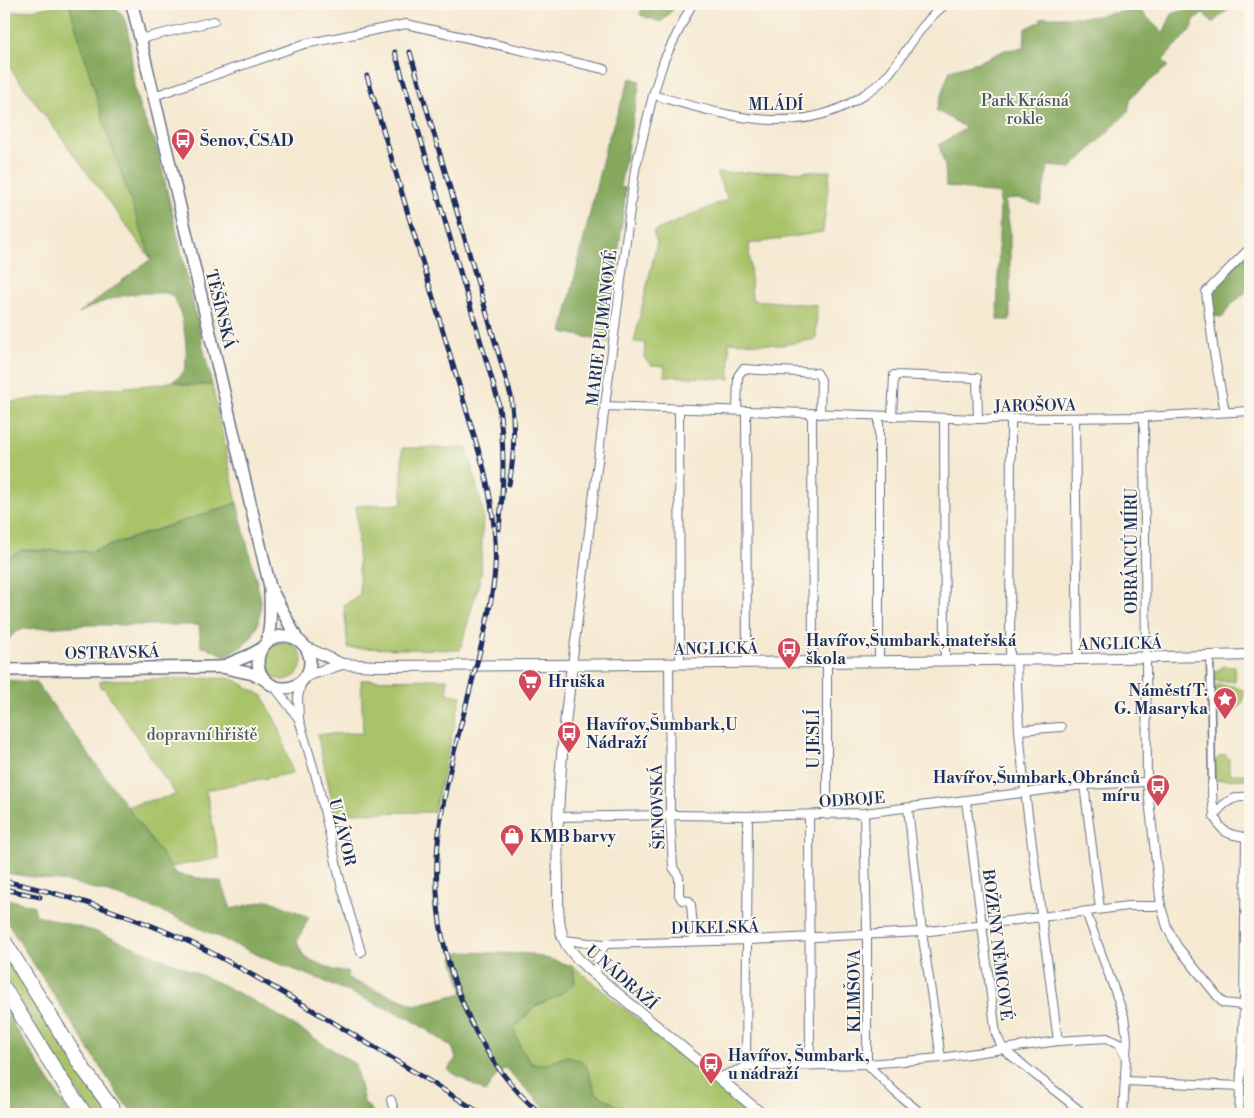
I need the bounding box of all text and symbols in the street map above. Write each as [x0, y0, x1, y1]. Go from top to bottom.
park label: Park Krásná rokle [981, 91, 1070, 129]
street label: MLÁDÍ [749, 93, 803, 115]
bus stop icon: Šenov,ČSAD [170, 127, 196, 161]
place label: Šenov,ČSAD [200, 129, 294, 151]
street label: MARIE PUJMANOVÉ [580, 249, 622, 407]
street label: TĚŠÍNSKÁ [201, 267, 242, 352]
street label: JAROŠOVA [993, 393, 1077, 417]
street label: OBRÁNCŮ MÍRU [1120, 488, 1142, 614]
place label: Havířov,Šumbark,mateřská škola [806, 629, 1017, 669]
street label: ANGLICKÁ [1077, 631, 1163, 655]
street label: ANGLICKÁ [673, 636, 759, 660]
bus stop icon: Havířov,Šumbark,mateřská škola [776, 636, 802, 670]
street label: OSTRAVSKÁ [65, 640, 160, 664]
supermarket icon: Hruška [517, 668, 543, 702]
place label: Hruška [548, 672, 605, 692]
place label: Náměstí T. G. Masaryka [1114, 681, 1208, 719]
place icon: Náměstí T. G. Masaryka [1212, 686, 1238, 720]
street label: U JESLÍ [802, 709, 824, 769]
place label: Havířov,Šumbark,U Nádraží [586, 713, 738, 753]
bus stop icon: Havířov,Šumbark,U Nádraží [556, 720, 582, 754]
park label: dopravní hřiště [146, 725, 258, 745]
street label: ŠENOVSKÁ [644, 763, 669, 850]
place label: Havířov,Šumbark,Obránců míru [933, 766, 1140, 806]
bus stop icon: Havířov,Šumbark,Obránců míru [1145, 773, 1171, 807]
street label: ODBOJE [818, 788, 886, 812]
street label: U ZÁVOR [324, 796, 362, 869]
shop icon: KMB barvy [499, 823, 525, 857]
place label: KMB barvy [530, 827, 617, 847]
street label: BOŽENY NĚMCOVÉ [978, 867, 1018, 1022]
street label: DUKELSKÁ [671, 915, 760, 939]
street label: U NÁDRAŽÍ [581, 940, 663, 1014]
street label: KLIMŠOVA [843, 948, 865, 1033]
place label: Havířov, Šumbark, u nádraží [728, 1044, 870, 1084]
bus stop icon: Havířov, Šumbark, u nádraží [698, 1051, 724, 1085]

